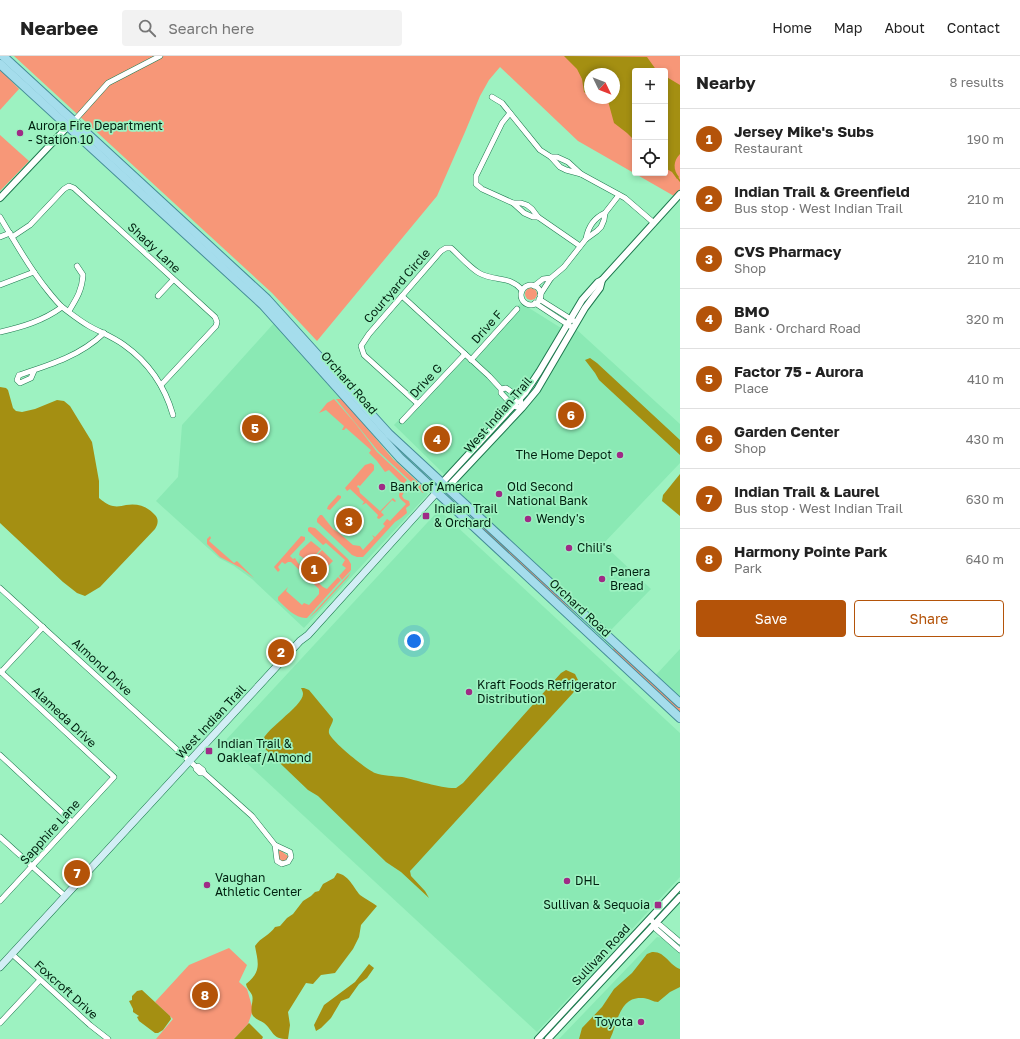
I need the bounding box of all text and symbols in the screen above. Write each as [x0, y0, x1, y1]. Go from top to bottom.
search box [122, 10, 402, 46]
text: Nearbee [20, 16, 98, 39]
icon: search [136, 17, 158, 39]
text: Search here [168, 19, 254, 37]
text: Home [772, 19, 812, 36]
text: Map [834, 19, 862, 36]
text: About [884, 19, 925, 36]
text: Contact [947, 19, 1000, 36]
north arrow [584, 68, 620, 104]
map controls [632, 68, 668, 176]
button: + [632, 68, 668, 104]
text: Nearby [696, 72, 756, 93]
text: 8 results [950, 74, 1004, 90]
button: − [632, 104, 668, 140]
place label: Aurora Fire Department - Station 10 [28, 118, 163, 147]
text: Jersey Mike's Subs [734, 122, 874, 140]
marker: Aurora Fire Department - Station 10 [15, 128, 25, 138]
text: 1 [706, 131, 712, 147]
text: 190 m [967, 131, 1004, 147]
button: locate [632, 140, 668, 176]
text: Restaurant [734, 140, 803, 156]
text: Indian Trail & Greenfield [734, 182, 910, 200]
text: 2 [705, 191, 713, 207]
text: 210 m [967, 191, 1004, 207]
text: Bus stop · West Indian Trail [734, 200, 903, 216]
street label: Shady Lane [125, 219, 184, 276]
text: CVS Pharmacy [734, 242, 841, 260]
street label: Courtyard Circle [360, 245, 433, 326]
text: 3 [705, 251, 713, 267]
text: 210 m [967, 251, 1004, 267]
text: Shop [734, 260, 766, 276]
text: BMO [734, 302, 769, 320]
street label: Drive F [468, 307, 506, 347]
text: 4 [705, 311, 713, 327]
text: 320 m [966, 311, 1004, 327]
text: Bank · Orchard Road [734, 320, 861, 336]
street label: Orchard Road [318, 348, 381, 417]
street label: Drive G [406, 360, 445, 401]
text: Factor 75 - Aurora [734, 362, 863, 380]
text: 5 [705, 371, 713, 387]
text: 410 m [967, 371, 1004, 387]
street label: West Indian Trail [461, 373, 535, 456]
text: Place [734, 380, 769, 396]
pin: 6 [558, 400, 584, 430]
pin: 5 [242, 413, 268, 443]
text: Garden Center [734, 422, 840, 440]
pin: 4 [424, 424, 450, 454]
text: 6 [705, 431, 713, 447]
text: 430 m [966, 431, 1004, 447]
text: Shop [734, 440, 766, 456]
place label: The Home Depot [516, 447, 612, 462]
marker: The Home Depot [615, 450, 625, 460]
place label: Bank of America [390, 479, 483, 494]
place label: Old Second National Bank [507, 479, 588, 508]
marker: Bank of America [377, 482, 387, 492]
text: Indian Trail & Laurel [734, 482, 880, 500]
marker: Old Second National Bank [494, 489, 504, 499]
text: 7 [705, 491, 713, 507]
text: 630 m [966, 491, 1004, 507]
text: Bus stop · West Indian Trail [734, 500, 903, 516]
place label: Indian Trail & Orchard [434, 501, 498, 530]
pin: 3 [336, 506, 362, 536]
marker: Indian Trail & Orchard [421, 511, 431, 521]
place label: Wendy's [536, 511, 585, 526]
marker: Wendy's [523, 514, 533, 524]
place label: Chili's [577, 540, 612, 555]
text: Harmony Pointe Park [734, 542, 887, 560]
marker: Chili's [564, 543, 574, 553]
text: 8 [705, 551, 713, 567]
text: 640 m [965, 551, 1004, 567]
pin: 1 [301, 554, 327, 584]
text: Park [734, 560, 762, 576]
place label: Panera Bread [610, 564, 650, 593]
marker: Panera Bread [597, 574, 607, 584]
street label: Orchard Road [547, 575, 614, 640]
button: Save [696, 600, 846, 637]
button: Share [854, 600, 1004, 637]
your location [404, 631, 424, 651]
street label: Almond Drive [69, 635, 136, 698]
pin: 2 [268, 637, 294, 667]
place label: Kraft Foods Refrigerator Distribution [477, 677, 617, 706]
street label: West Indian Trail [172, 681, 249, 762]
street label: Alameda Drive [29, 683, 100, 750]
marker: Kraft Foods Refrigerator Distribution [464, 687, 474, 697]
place label: Indian Trail & Oakleaf/Almond [217, 736, 311, 765]
marker: Indian Trail & Oakleaf/Almond [204, 746, 214, 756]
street label: Sapphire Lane [16, 796, 83, 867]
pin: 7 [64, 858, 90, 888]
place label: Vaughan Athletic Center [215, 870, 302, 899]
place label: DHL [575, 873, 600, 888]
marker: DHL [562, 876, 572, 886]
marker: Vaughan Athletic Center [202, 880, 212, 890]
place label: Sullivan & Sequoia [543, 897, 650, 912]
marker: Sullivan & Sequoia [653, 900, 663, 910]
street label: Sullivan Road [568, 921, 633, 989]
street label: Foxcroft Drive [31, 957, 101, 1022]
pin: 8 [192, 980, 218, 1010]
place label: Toyota [594, 1014, 633, 1029]
marker: Toyota [636, 1017, 646, 1027]

